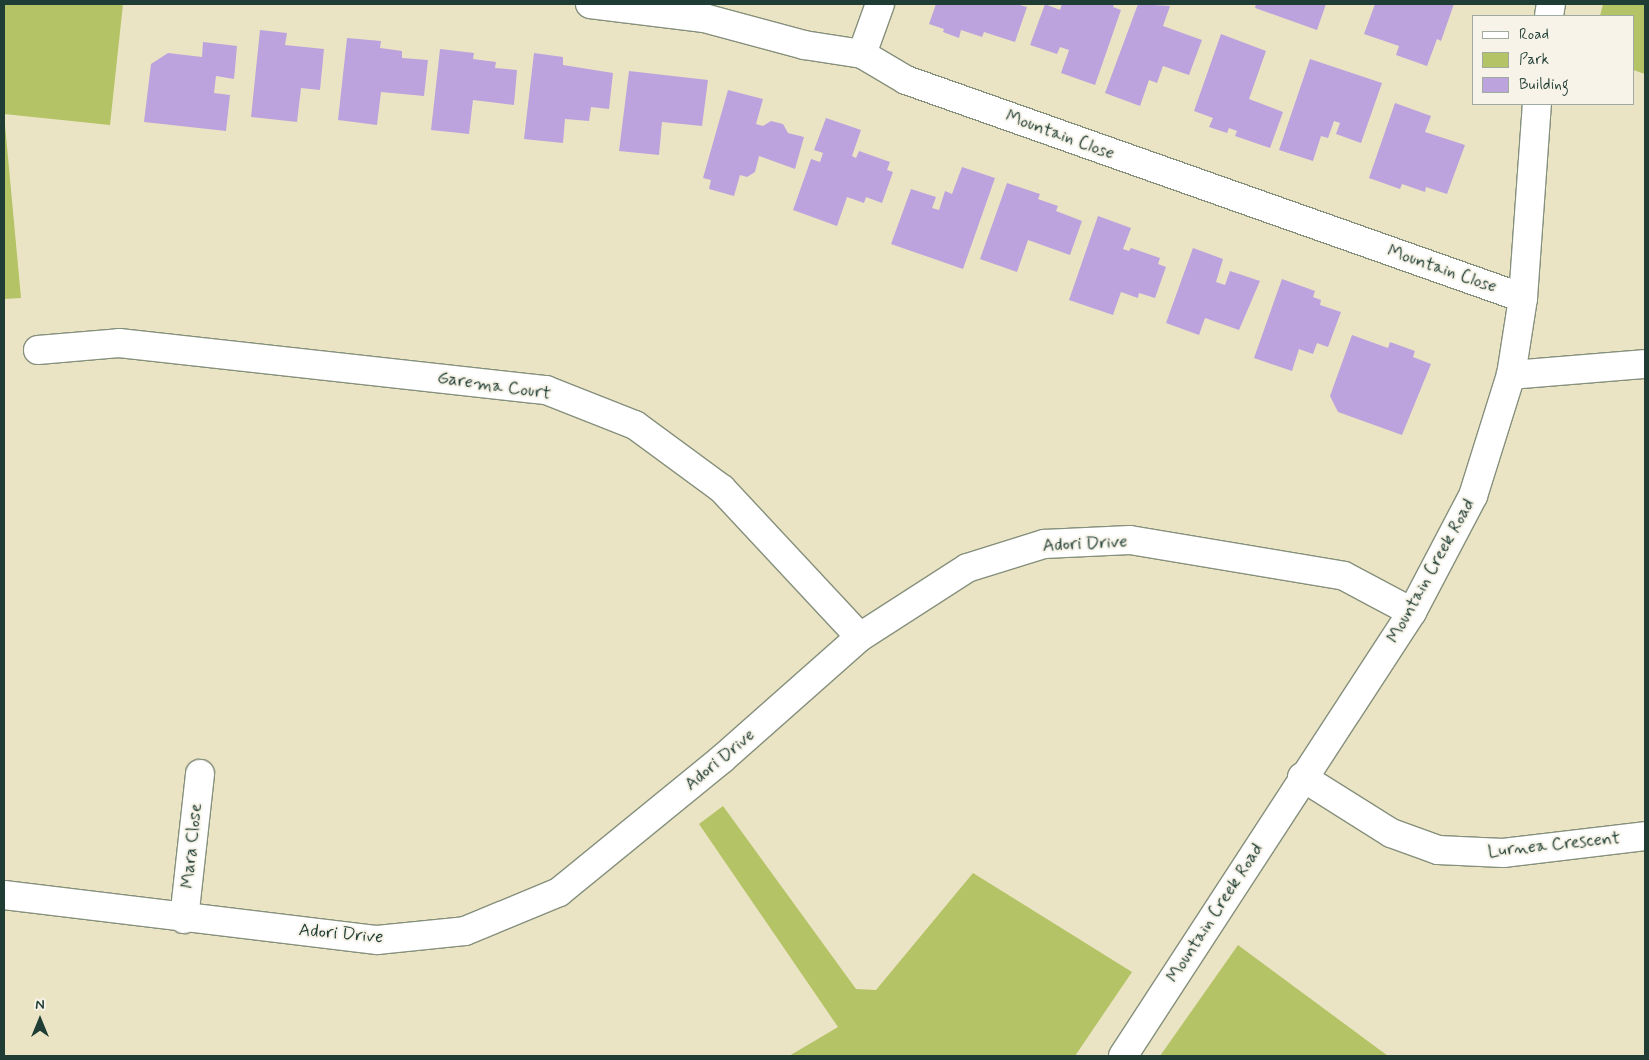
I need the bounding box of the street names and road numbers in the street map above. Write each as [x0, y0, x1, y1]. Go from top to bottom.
street label: Mountain Close [1001, 105, 1119, 165]
street label: Mountain Close [1383, 240, 1501, 298]
street label: Garema Court [436, 367, 552, 405]
street label: Mountain Creek Road [1382, 495, 1480, 647]
street label: Adori Drive [1043, 531, 1127, 557]
street label: Adori Drive [681, 725, 759, 795]
street label: Mara Close [177, 802, 207, 890]
street label: Lurnea Crescent [1487, 827, 1621, 863]
street label: Mountain Creek Road [1162, 839, 1268, 987]
street label: Adori Drive [299, 920, 383, 948]

